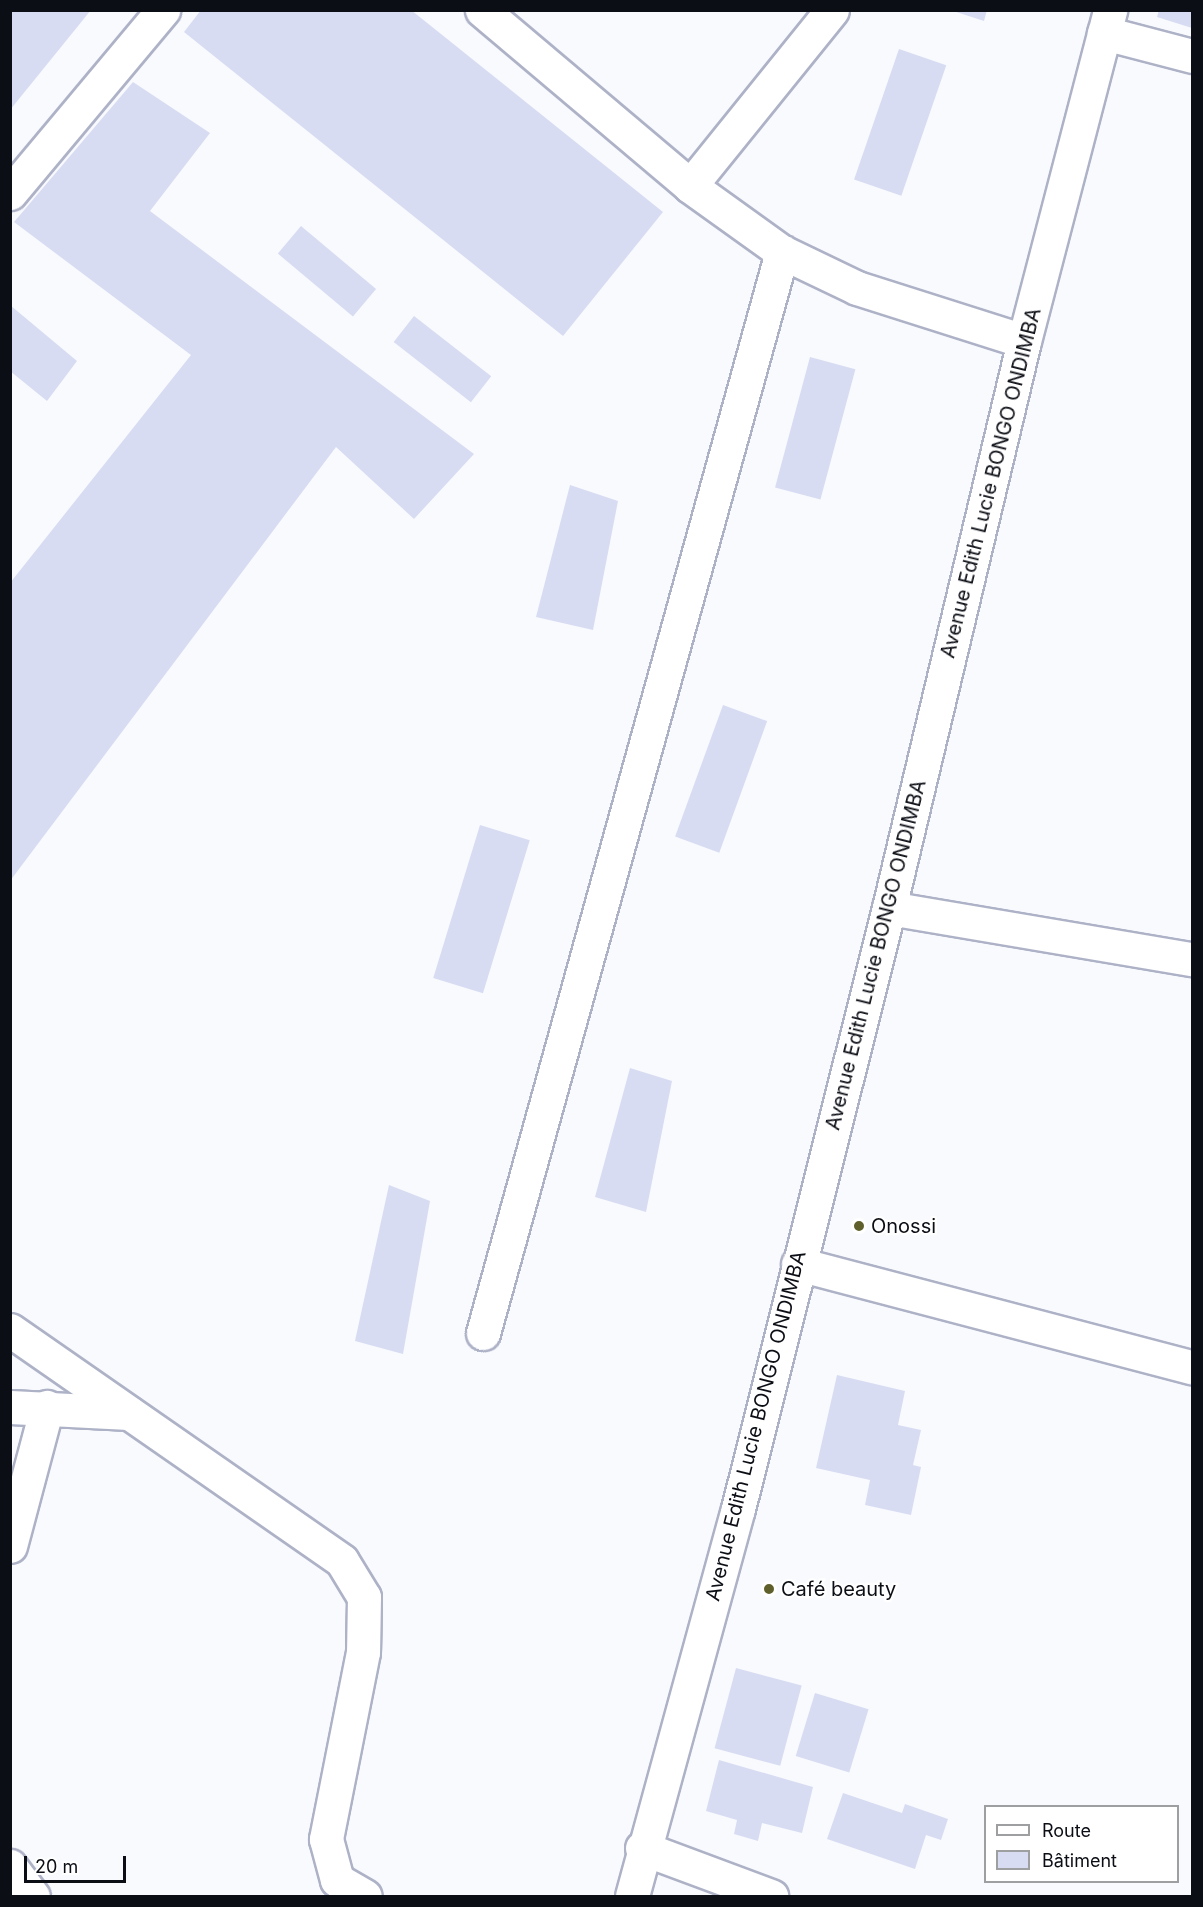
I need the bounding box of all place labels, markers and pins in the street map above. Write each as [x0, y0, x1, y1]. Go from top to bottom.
place label: Onossi [871, 1214, 936, 1238]
marker: Onossi [852, 1219, 866, 1233]
place label: Café beauty [781, 1577, 896, 1601]
marker: Café beauty [762, 1582, 776, 1596]

